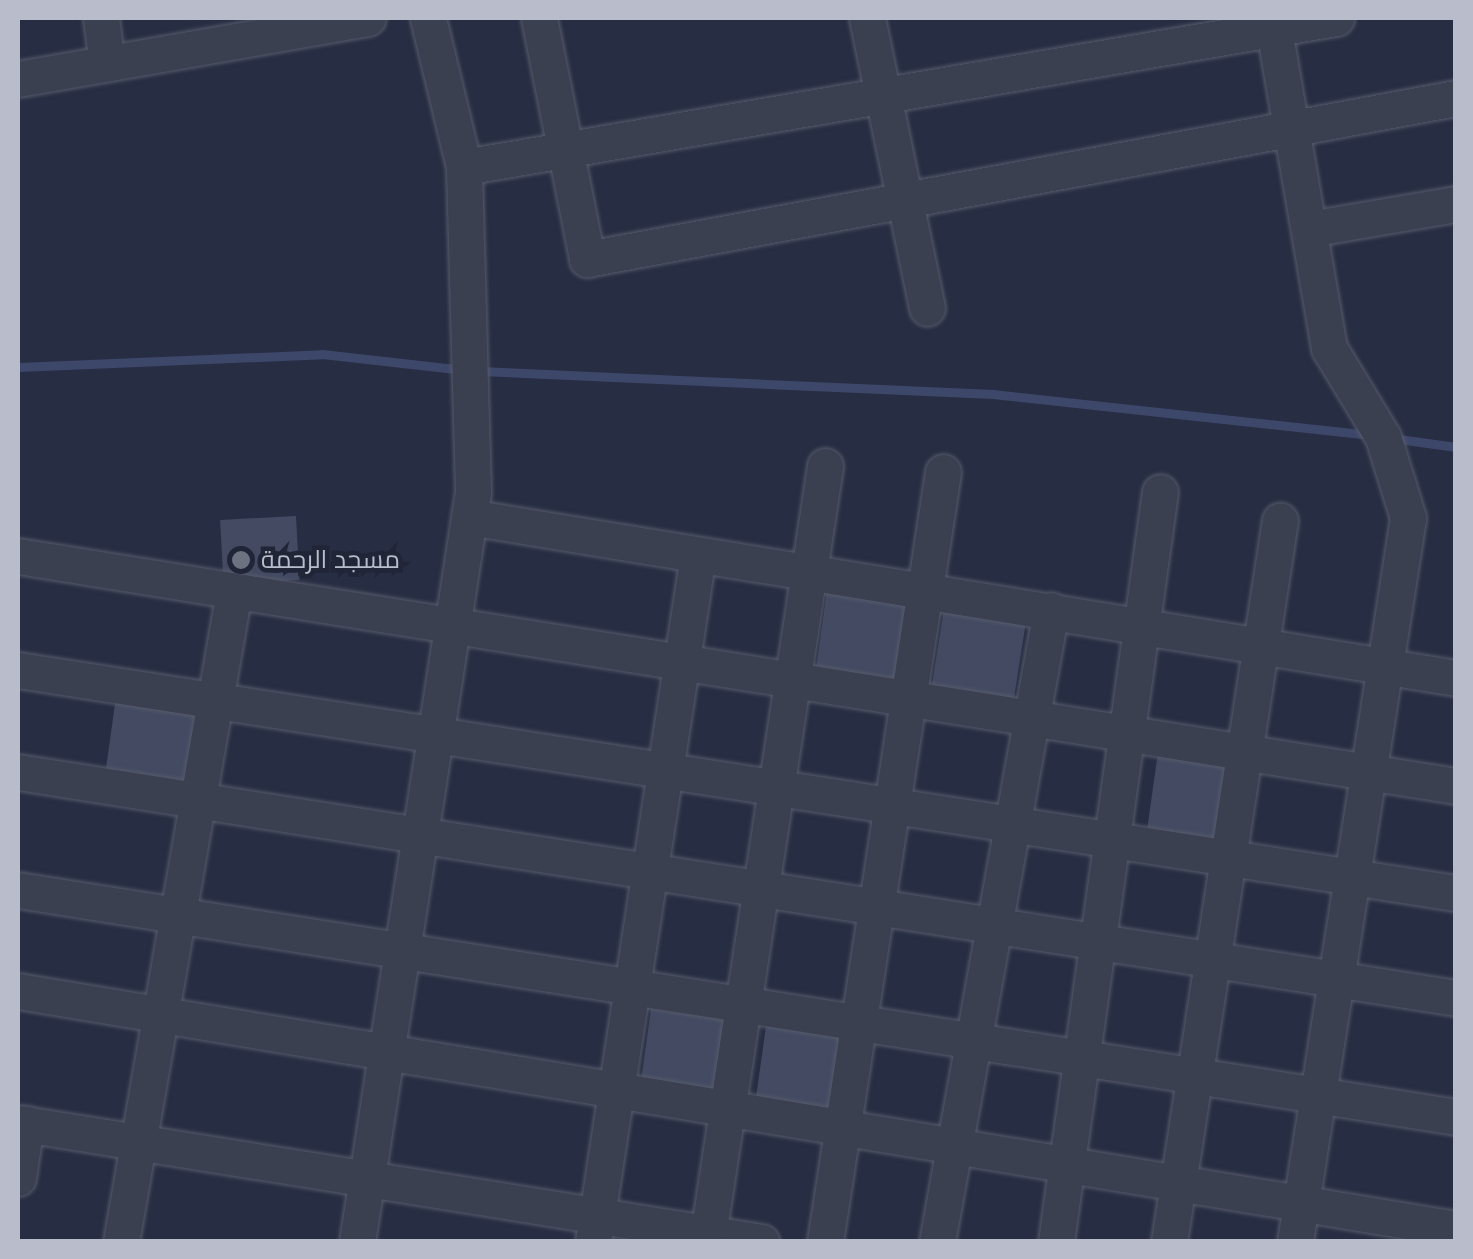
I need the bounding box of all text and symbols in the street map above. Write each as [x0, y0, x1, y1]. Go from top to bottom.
place label: مسجد الرحمة [261, 545, 400, 575]
marker: مسجد الرحمة [230, 549, 252, 571]

